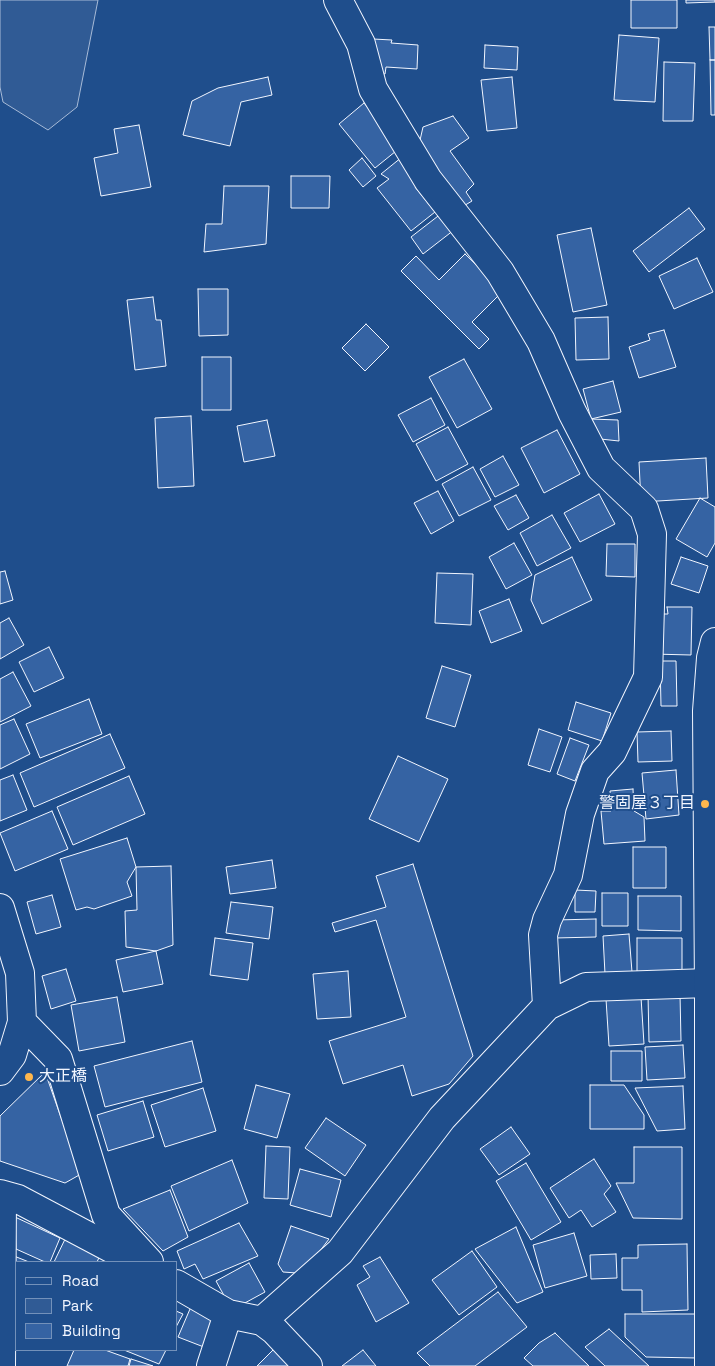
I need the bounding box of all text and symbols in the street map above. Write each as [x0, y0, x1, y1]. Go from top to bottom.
place label: 警固屋３丁目 [599, 794, 695, 814]
marker: 警固屋３丁目 [699, 798, 711, 810]
place label: 大正橋 [39, 1067, 87, 1087]
marker: 大正橋 [23, 1071, 35, 1083]
legend [15, 1261, 178, 1351]
text: Road [62, 1271, 99, 1290]
text: Park [62, 1296, 93, 1315]
text: Building [62, 1321, 121, 1340]

